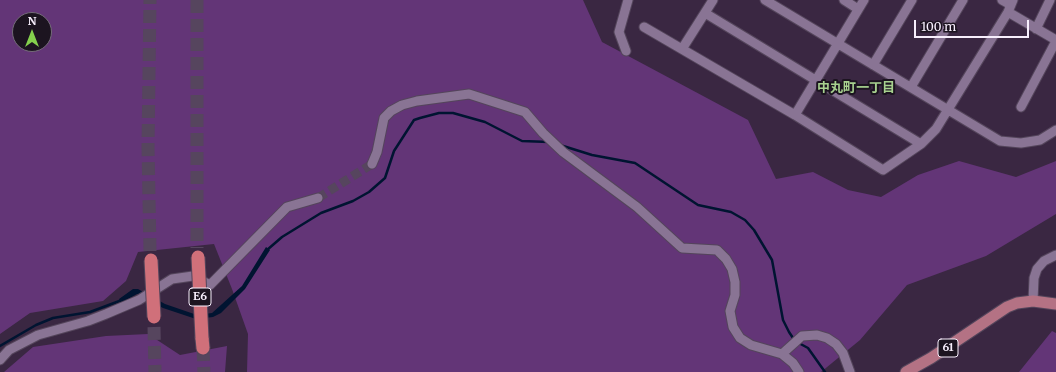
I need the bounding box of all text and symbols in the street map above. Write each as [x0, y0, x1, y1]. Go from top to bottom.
north arrow [12, 12, 52, 52]
scale bar [916, 12, 1031, 38]
text: N [28, 14, 36, 28]
text: 100 m [921, 19, 956, 34]
district label: 中丸町一丁目 [817, 80, 895, 96]
road number: E6 [189, 288, 211, 306]
road number: 61 [938, 339, 958, 357]

